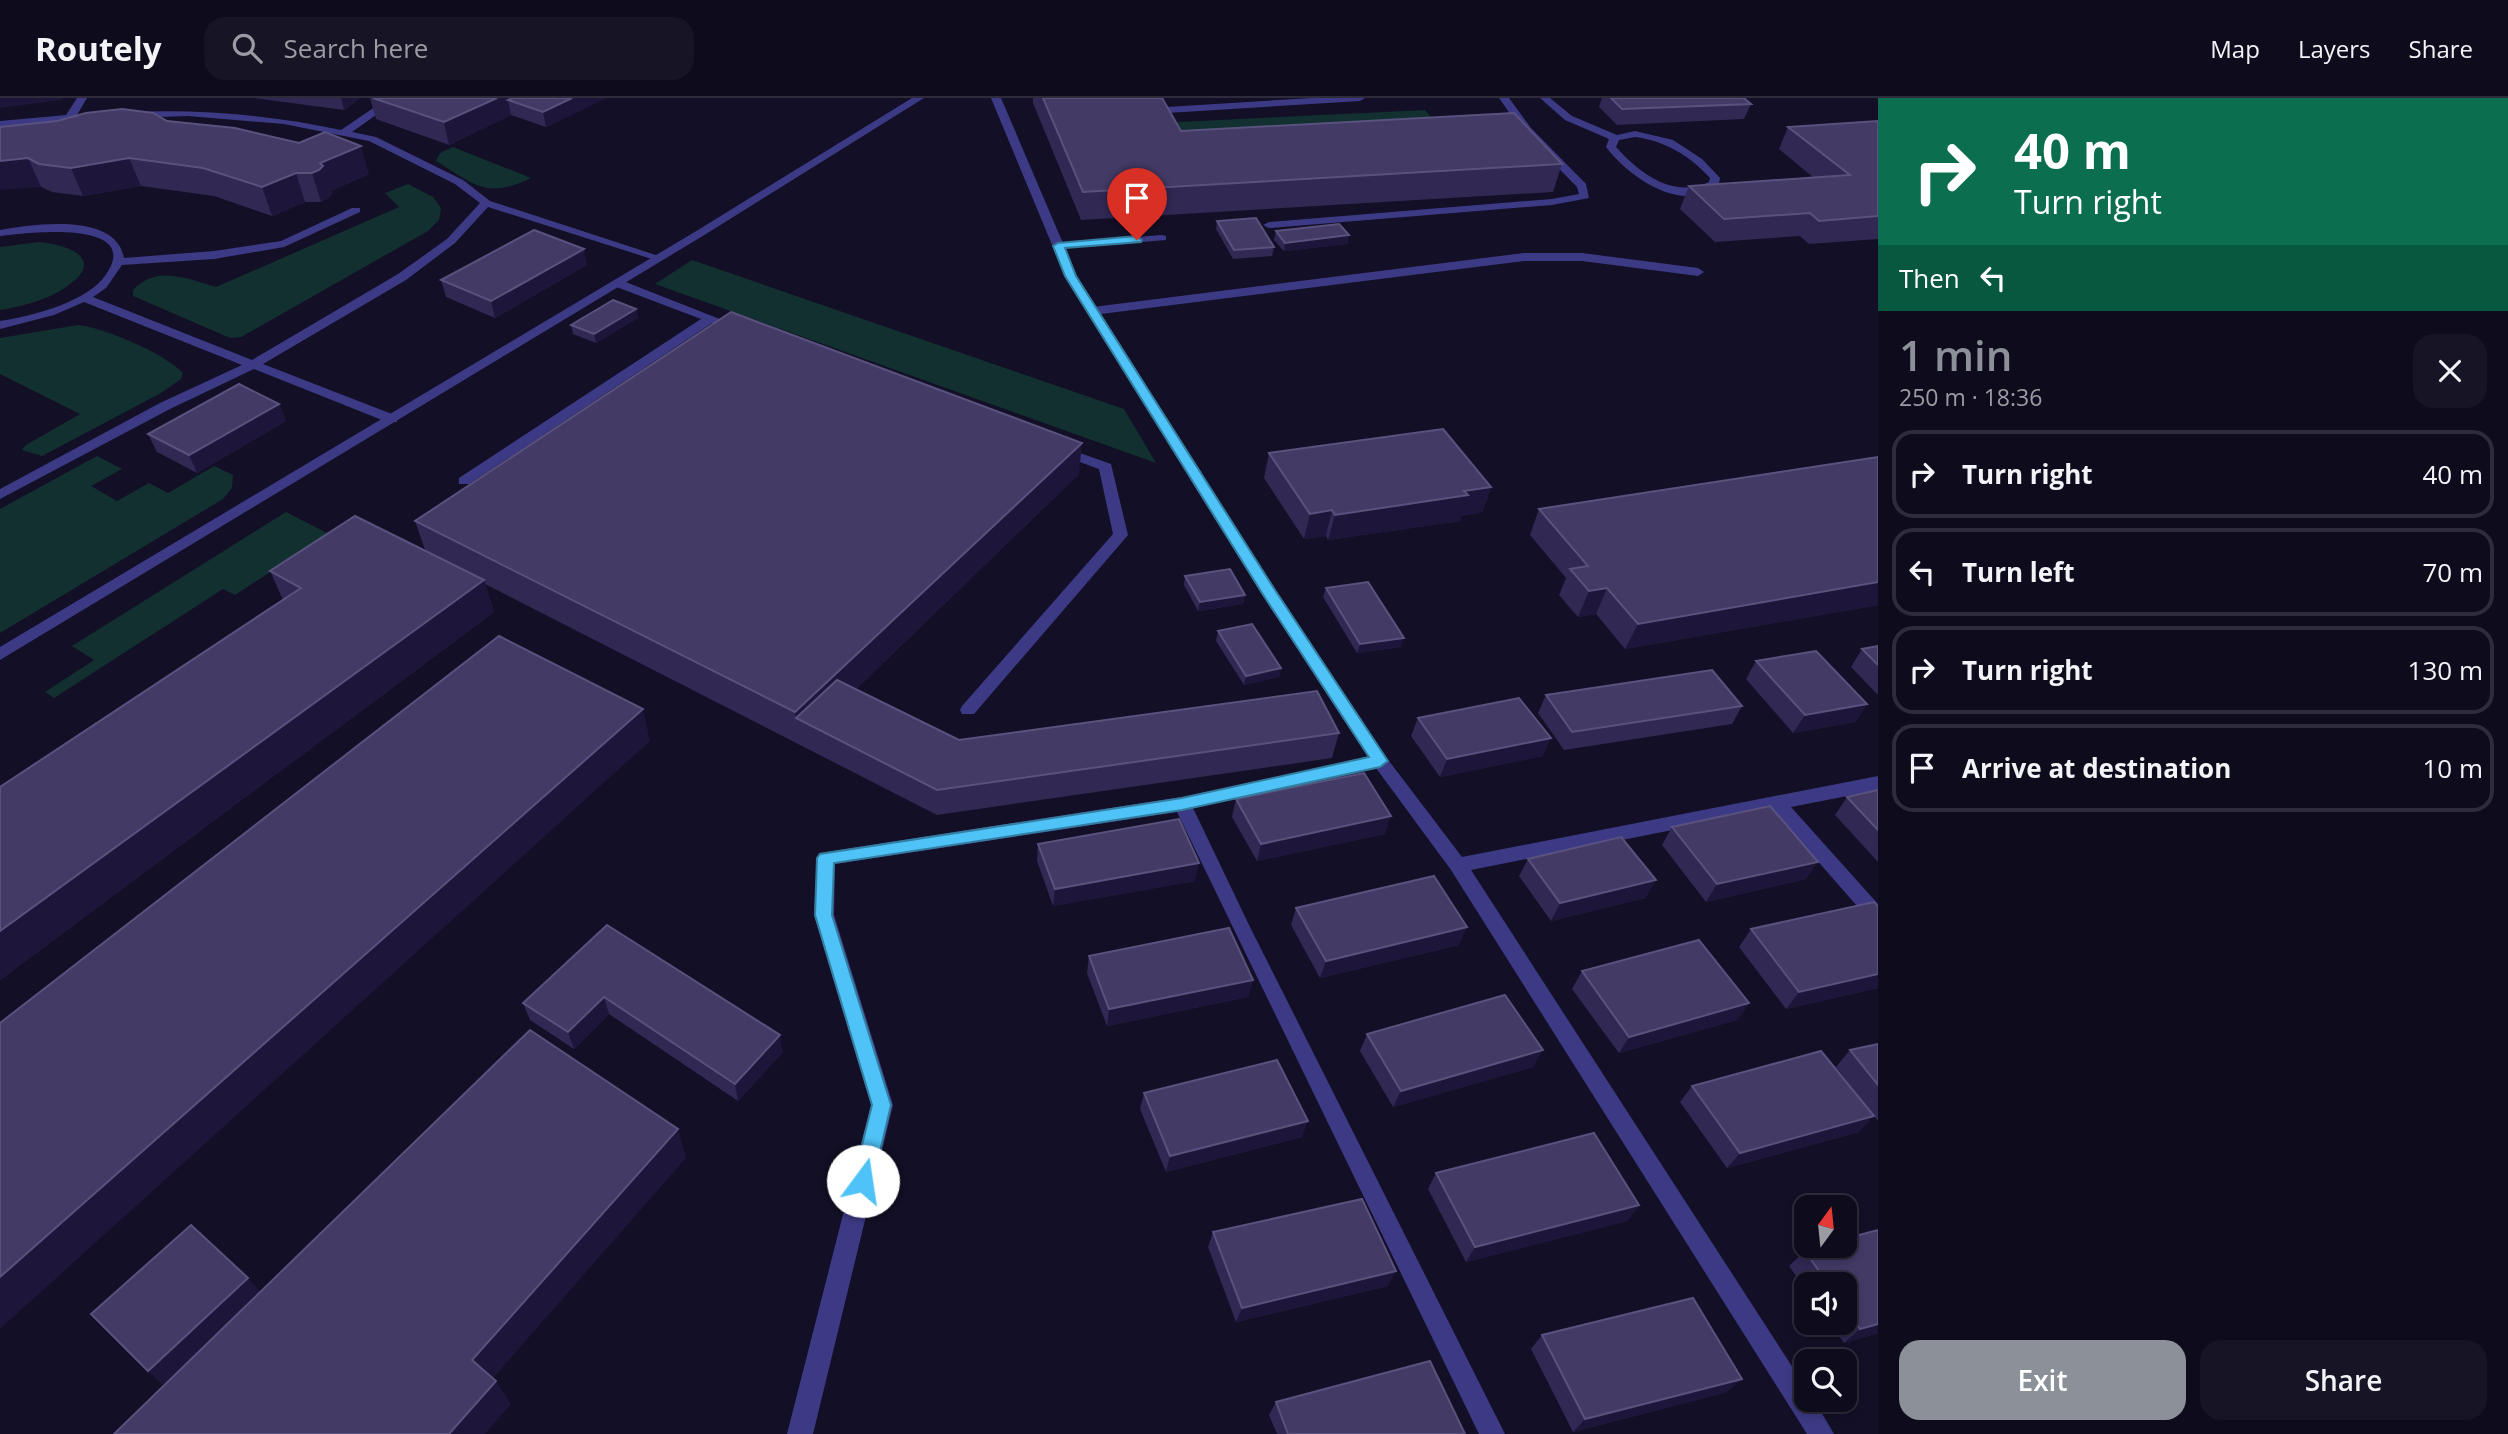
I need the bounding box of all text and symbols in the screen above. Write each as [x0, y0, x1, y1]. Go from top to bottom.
search box [204, 17, 694, 80]
text: Routely [35, 26, 162, 71]
icon: search [228, 29, 266, 67]
text: Search here [284, 30, 428, 66]
text: Map [2210, 32, 2260, 65]
text: Layers [2298, 32, 2371, 65]
text: Share [2409, 32, 2473, 65]
text: 40 m [2014, 117, 2131, 183]
icon: right [1899, 126, 1990, 217]
pin [1107, 168, 1167, 240]
icon: arrive [1118, 179, 1156, 217]
text: Turn right [2014, 180, 2162, 223]
icon: left [1974, 259, 2012, 297]
text: Then [1899, 260, 1960, 296]
text: 1 min [1899, 326, 2012, 383]
button: close [2413, 334, 2487, 408]
text: 250 m · 18:36 [1899, 381, 2042, 413]
icon: right [1903, 455, 1941, 493]
text: Turn right [1962, 456, 2093, 492]
text: 40 m [2422, 456, 2483, 492]
icon: left [1903, 553, 1941, 591]
text: Turn left [1962, 554, 2074, 590]
text: 70 m [2422, 554, 2483, 590]
icon: right [1903, 651, 1941, 689]
text: Turn right [1962, 652, 2093, 688]
text: 130 m [2408, 652, 2483, 688]
icon: arrive [1903, 749, 1941, 787]
text: Arrive at destination [1962, 750, 2231, 786]
text: 10 m [2422, 750, 2483, 786]
position arrow [826, 1144, 900, 1218]
north arrow [1794, 1195, 1857, 1258]
map controls [1794, 1195, 1857, 1412]
button: sound [1794, 1272, 1857, 1335]
button: Exit [1899, 1340, 2186, 1420]
button: Share [2200, 1340, 2487, 1420]
button: search [1794, 1349, 1857, 1412]

